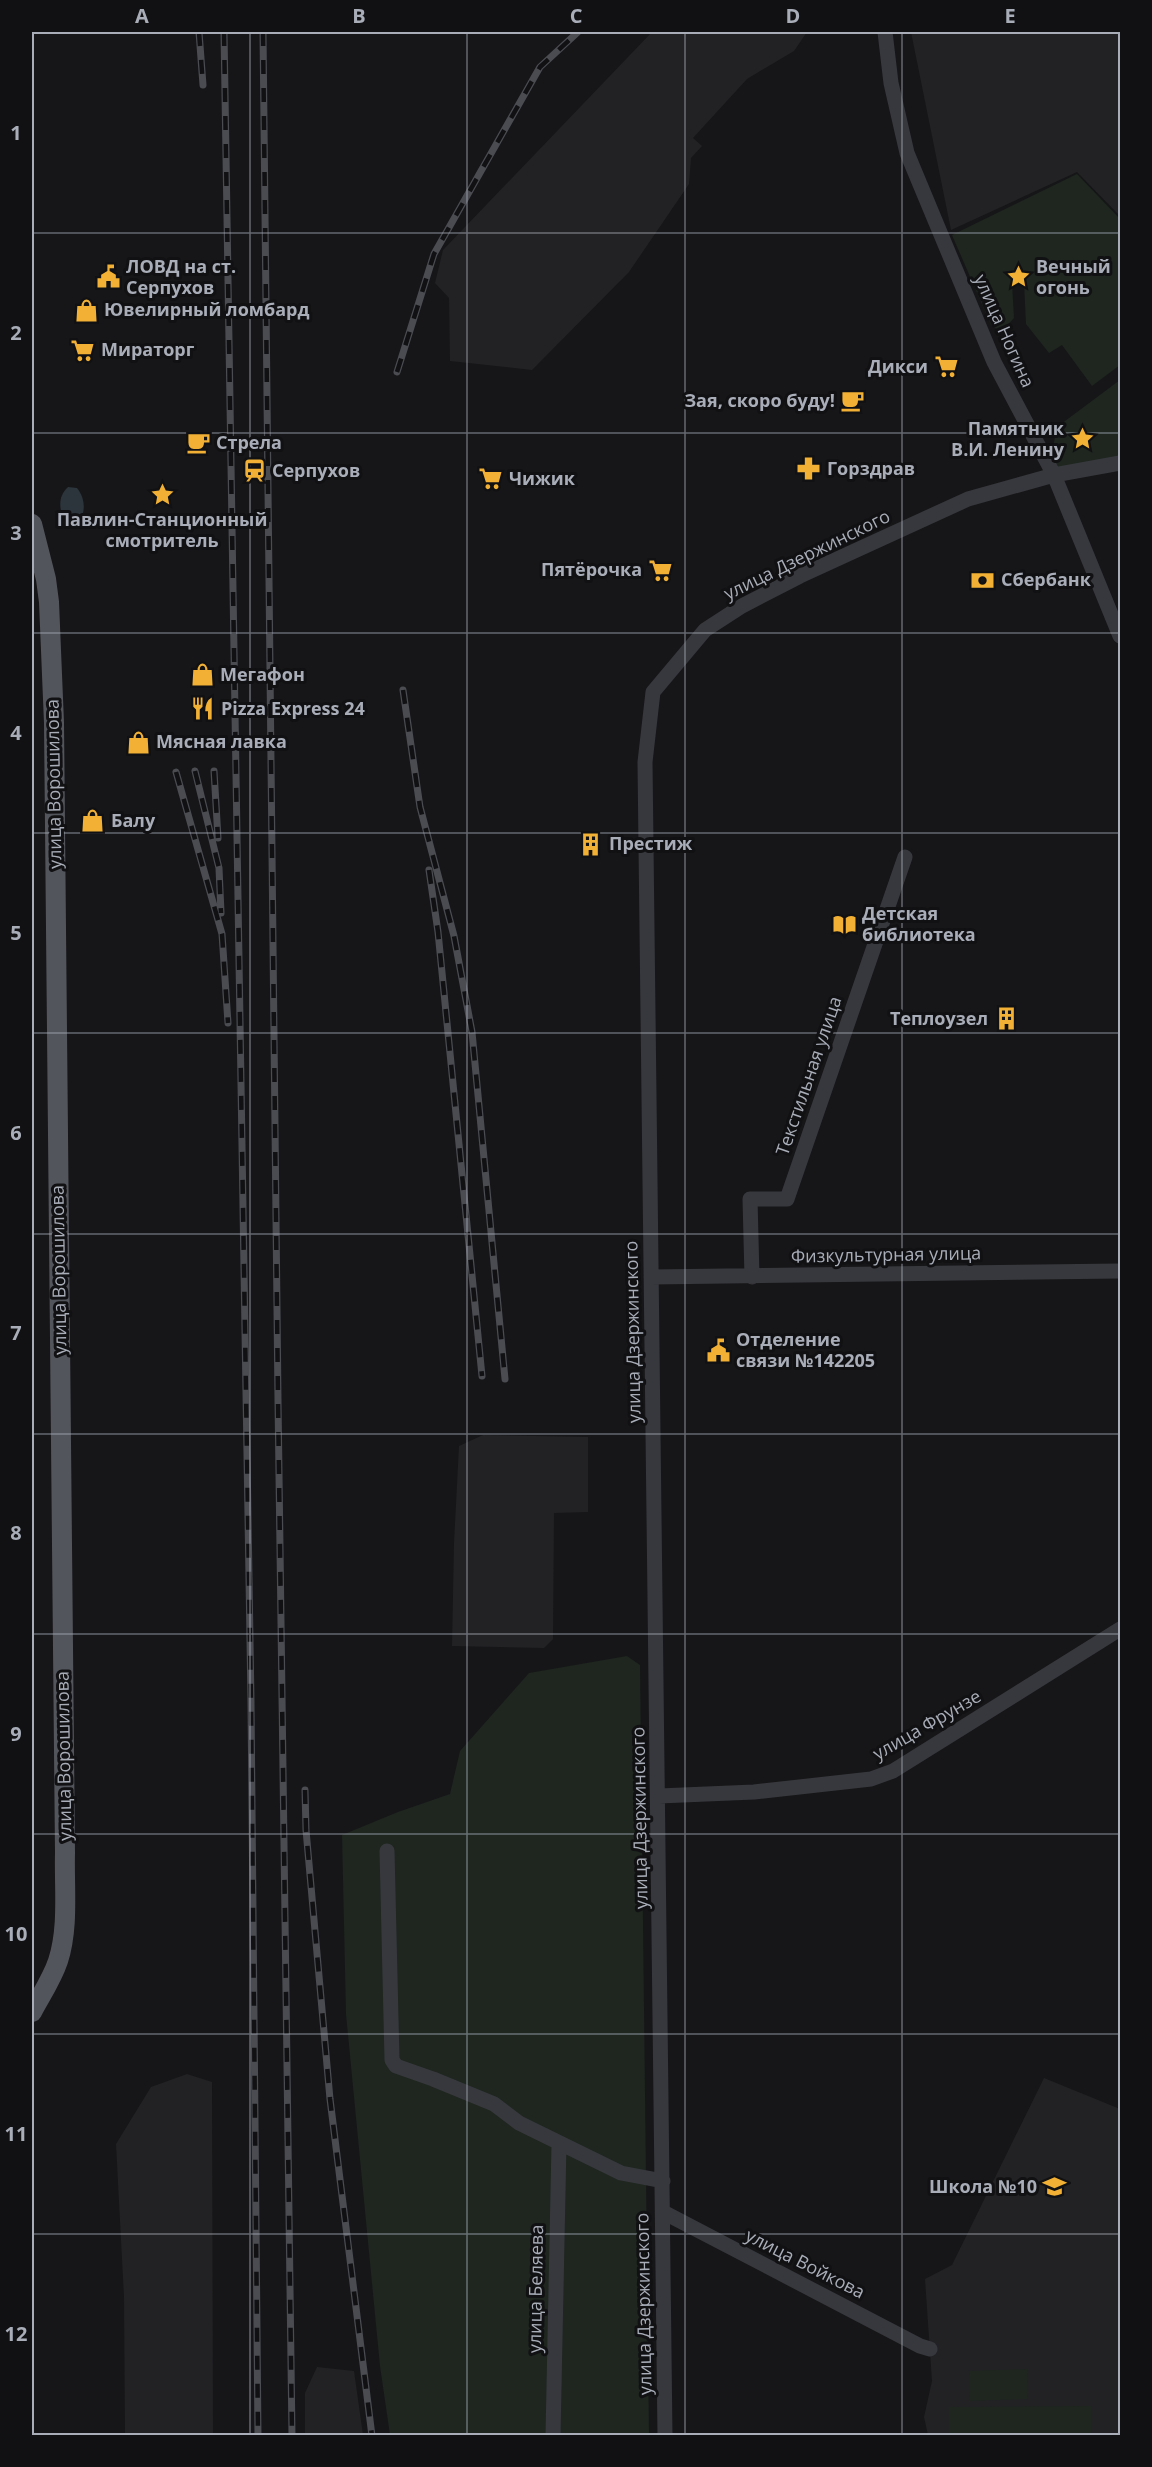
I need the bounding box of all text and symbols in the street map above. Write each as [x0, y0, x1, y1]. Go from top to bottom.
text: A [135, 2, 149, 29]
text: B [352, 2, 366, 29]
text: C [570, 2, 583, 29]
text: D [786, 2, 800, 29]
text: E [1004, 2, 1016, 29]
text: 1 [10, 119, 22, 146]
place label: ЛОВД на ст. Серпухов [126, 254, 236, 299]
place label: Вечный огонь [1036, 254, 1111, 299]
public building icon: ЛОВД на ст. Серпухов [95, 264, 121, 290]
place icon: Вечный огонь [1005, 264, 1031, 290]
street label: улица Ногина [969, 270, 1041, 391]
shop icon: Ювелирный ломбард [73, 297, 99, 323]
place label: Ювелирный ломбард [104, 297, 309, 321]
text: 2 [10, 319, 22, 346]
supermarket icon: Мираторг [70, 337, 96, 363]
place label: Мираторг [101, 337, 195, 361]
place label: Дикси [868, 354, 928, 378]
supermarket icon: Дикси [933, 354, 959, 380]
place label: Зая, скоро буду! [684, 388, 835, 412]
cafe icon: Зая, скоро буду! [840, 388, 866, 414]
place label: Памятник В.И. Ленину [951, 416, 1065, 461]
place icon: Памятник В.И. Ленину [1069, 426, 1095, 452]
cafe icon: Стрела [185, 430, 211, 456]
place label: Стрела [216, 430, 282, 454]
pharmacy icon: Горздрав [796, 456, 822, 482]
place label: Горздрав [827, 456, 915, 480]
station icon: Серпухов [241, 458, 267, 484]
place label: Серпухов [272, 458, 360, 482]
supermarket icon: Чижик [478, 466, 504, 492]
place label: Чижик [509, 466, 576, 490]
place icon: Павлин-Станционный смотритель [149, 481, 175, 507]
street label: улица Дзержинского [719, 503, 894, 605]
place label: Павлин-Станционный смотритель [57, 507, 267, 552]
text: 3 [10, 519, 22, 546]
place label: Пятёрочка [541, 557, 642, 581]
supermarket icon: Пятёрочка [647, 557, 673, 583]
bank icon: Сбербанк [970, 567, 996, 593]
place label: Сбербанк [1001, 567, 1092, 591]
shop icon: Мегафон [189, 662, 215, 688]
place label: Мегафон [220, 662, 305, 686]
restaurant icon: Pizza Express 24 [190, 696, 216, 722]
place label: Pizza Express 24 [221, 696, 365, 720]
street label: улица Ворошилова [40, 699, 66, 869]
text: 4 [10, 719, 22, 746]
shop icon: Мясная лавка [125, 729, 151, 755]
place label: Мясная лавка [156, 729, 287, 753]
shop icon: Балу [80, 808, 106, 834]
place label: Балу [111, 808, 156, 832]
building icon: Престиж [578, 831, 604, 857]
place label: Престиж [609, 831, 693, 855]
place label: Детская библиотека [862, 901, 976, 946]
library icon: Детская библиотека [831, 911, 857, 937]
text: 5 [10, 919, 22, 946]
street label: Текстильная улица [770, 993, 847, 1158]
place label: Теплоузел [890, 1006, 988, 1030]
building icon: Теплоузел [993, 1006, 1019, 1032]
text: 6 [10, 1119, 22, 1146]
street label: улица Ворошилова [45, 1185, 71, 1355]
street label: Физкультурная улица [791, 1240, 981, 1268]
street label: улица Дзержинского [618, 1241, 646, 1423]
text: 7 [10, 1319, 22, 1346]
place label: Отделение связи №142205 [736, 1327, 875, 1372]
public building icon: Отделение связи №142205 [705, 1337, 731, 1363]
text: 8 [10, 1519, 22, 1546]
street label: улица Ворошилова [50, 1671, 76, 1841]
street label: улица Фрунзе [868, 1683, 985, 1765]
text: 9 [10, 1720, 22, 1747]
street label: улица Дзержинского [625, 1727, 653, 1909]
text: 10 [5, 1920, 27, 1947]
text: 11 [5, 2120, 27, 2147]
place label: Школа №10 [929, 2174, 1037, 2198]
school or university icon: Школа №10 [1042, 2174, 1068, 2200]
street label: улица Дзержинского [629, 2213, 657, 2395]
street label: улица Войкова [742, 2223, 869, 2304]
street label: улица Беляева [522, 2225, 548, 2353]
text: 12 [5, 2320, 27, 2347]

